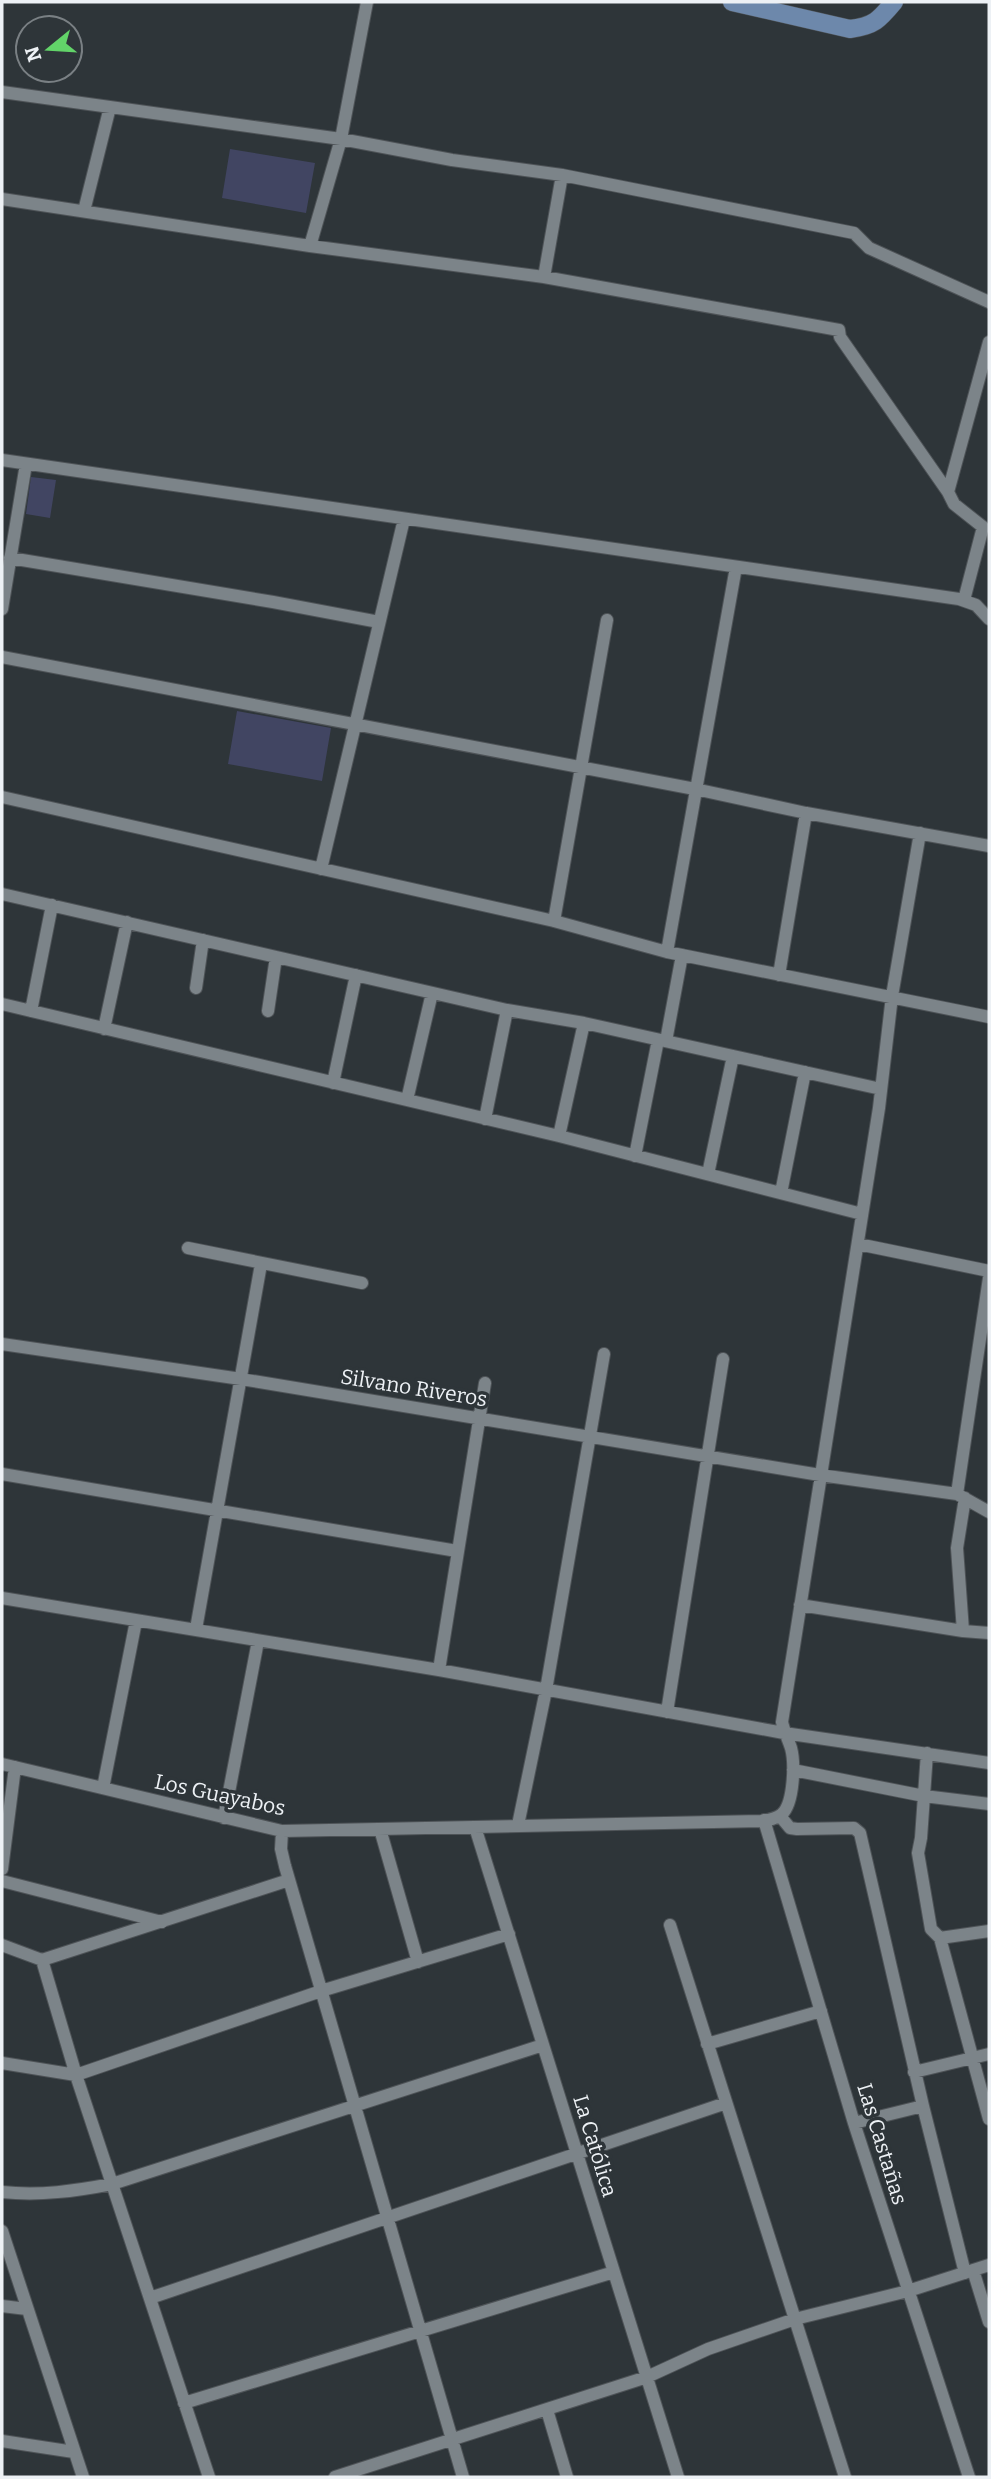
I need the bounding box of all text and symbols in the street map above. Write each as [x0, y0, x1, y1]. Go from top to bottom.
north arrow [14, 14, 84, 84]
text: N [20, 43, 47, 65]
street label: Silvano Riveros [339, 1364, 489, 1412]
street label: Los Guayabos [152, 1768, 288, 1822]
street label: Las Castañas [851, 2080, 913, 2208]
street label: La Católica [567, 2092, 623, 2201]

